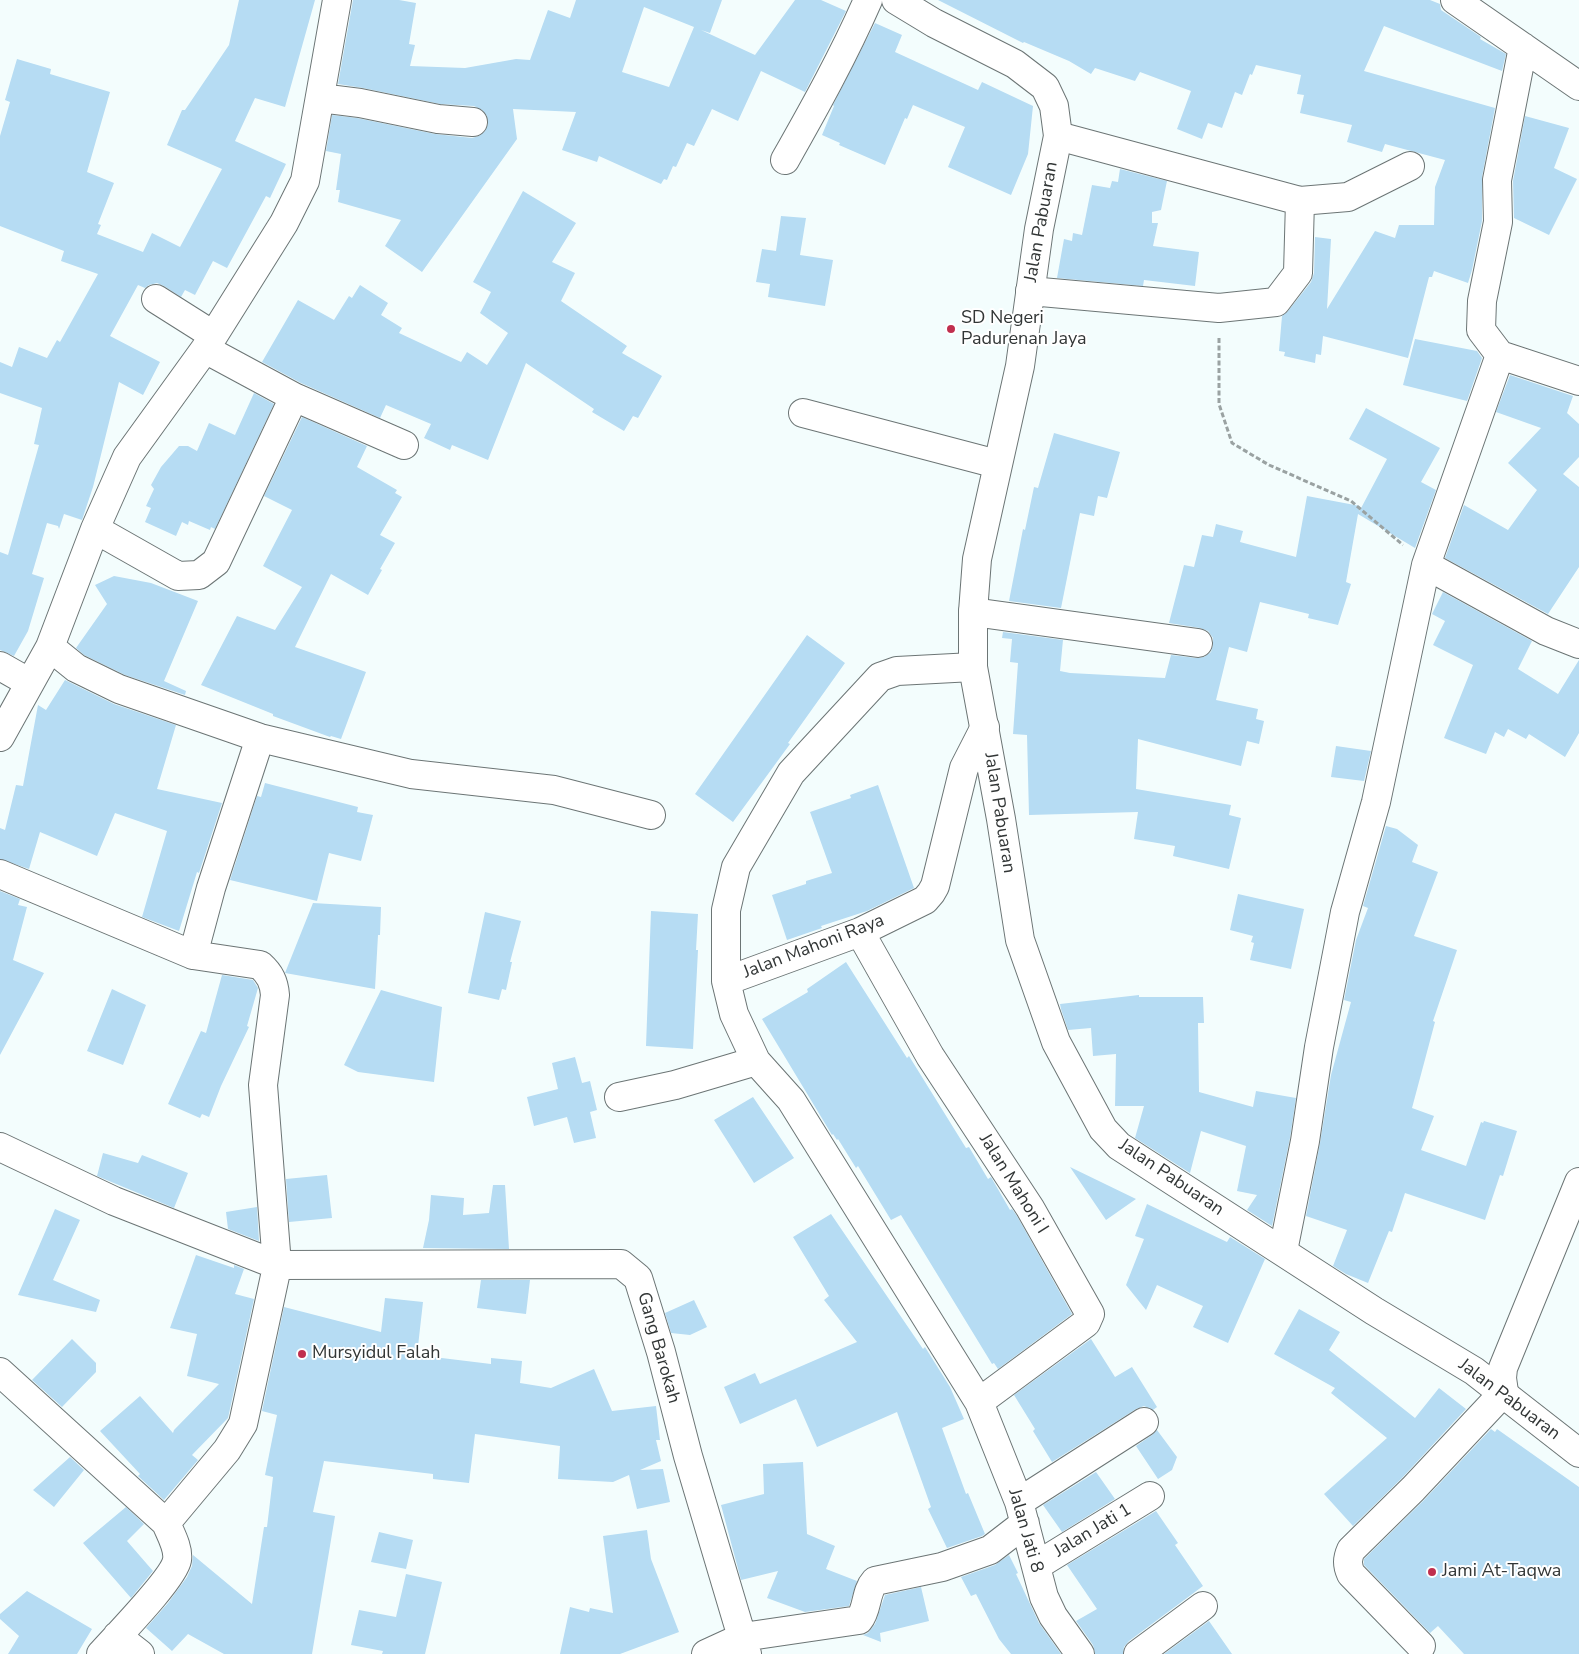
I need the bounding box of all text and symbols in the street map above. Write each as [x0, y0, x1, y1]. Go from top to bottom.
street label: Jalan Pabuaran [1021, 160, 1063, 284]
place label: SD Negeri Padurenan Jaya [961, 308, 1087, 350]
marker: SD Negeri Padurenan Jaya [945, 323, 957, 335]
street label: Jalan Pabuaran [979, 751, 1019, 875]
street label: Jalan Mahoni Raya [740, 910, 888, 984]
street label: Jalan Mahoni I [974, 1130, 1052, 1238]
street label: Jalan Pabuaran [1114, 1135, 1228, 1221]
street label: Gang Barokah [632, 1290, 684, 1406]
place label: Mursyidul Falah [312, 1343, 440, 1365]
marker: Mursyidul Falah [296, 1348, 308, 1360]
street label: Jalan Pabuaran [1454, 1355, 1564, 1445]
street label: Jalan Jati 8 [1003, 1487, 1047, 1575]
street label: Jalan Jati 1 [1050, 1500, 1136, 1562]
place label: Jami At-Taqwa [1442, 1561, 1561, 1583]
marker: Jami At-Taqwa [1426, 1566, 1438, 1578]

